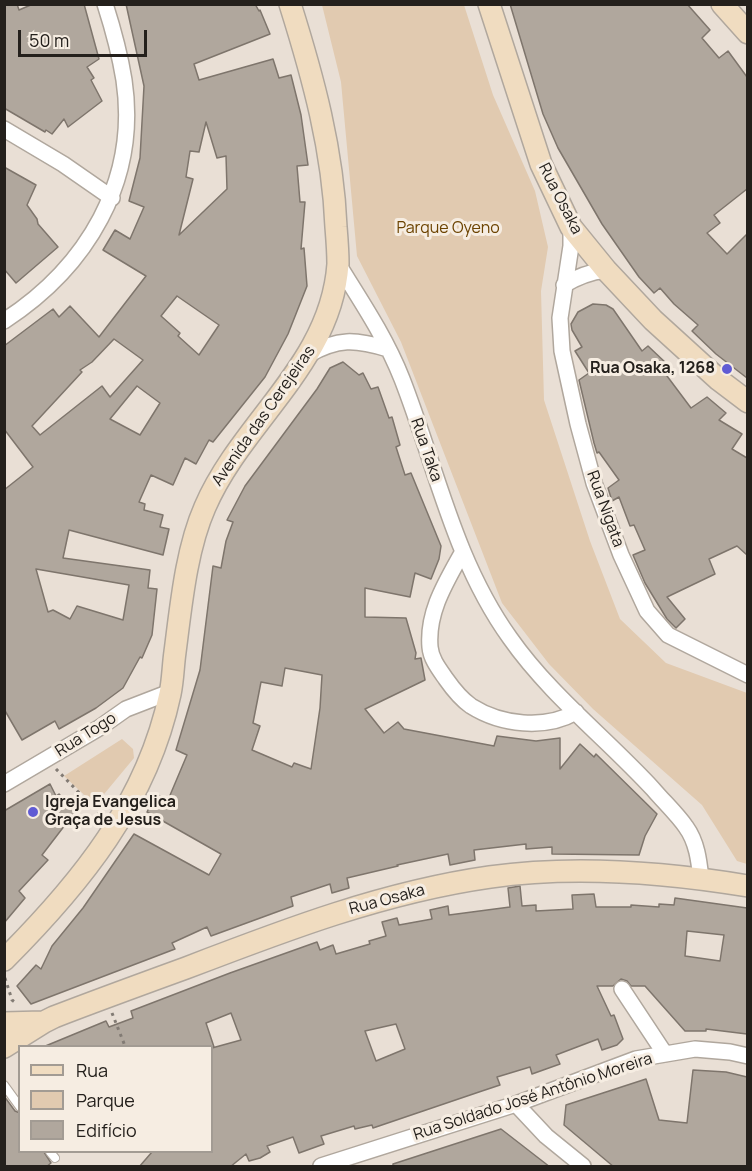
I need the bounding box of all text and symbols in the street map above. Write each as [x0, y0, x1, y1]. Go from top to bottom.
scale bar [21, 18, 150, 56]
text: 50 m [29, 28, 69, 52]
street label: Rua Osaka [534, 160, 586, 238]
park label: Parque Oyeno [396, 219, 500, 239]
street label: Avenida das Cerejeiras [208, 342, 320, 490]
place label: Rua Osaka, 1268 [590, 359, 715, 379]
marker: Rua Osaka, 1268 [720, 362, 734, 376]
street label: Rua Taka [406, 416, 446, 484]
street label: Rua Nigata [582, 468, 628, 550]
street label: Rua Togo [52, 709, 120, 761]
place label: Igreja Evangelica Graça de Jesus [45, 793, 176, 831]
marker: Igreja Evangelica Graça de Jesus [26, 805, 40, 819]
street label: Rua Osaka [347, 881, 427, 919]
legend [18, 1045, 213, 1153]
street label: Rua Soldado José Antônio Moreira [411, 1049, 655, 1145]
text: Rua [76, 1058, 108, 1082]
text: Parque [76, 1088, 135, 1112]
text: Edifício [76, 1118, 137, 1142]

